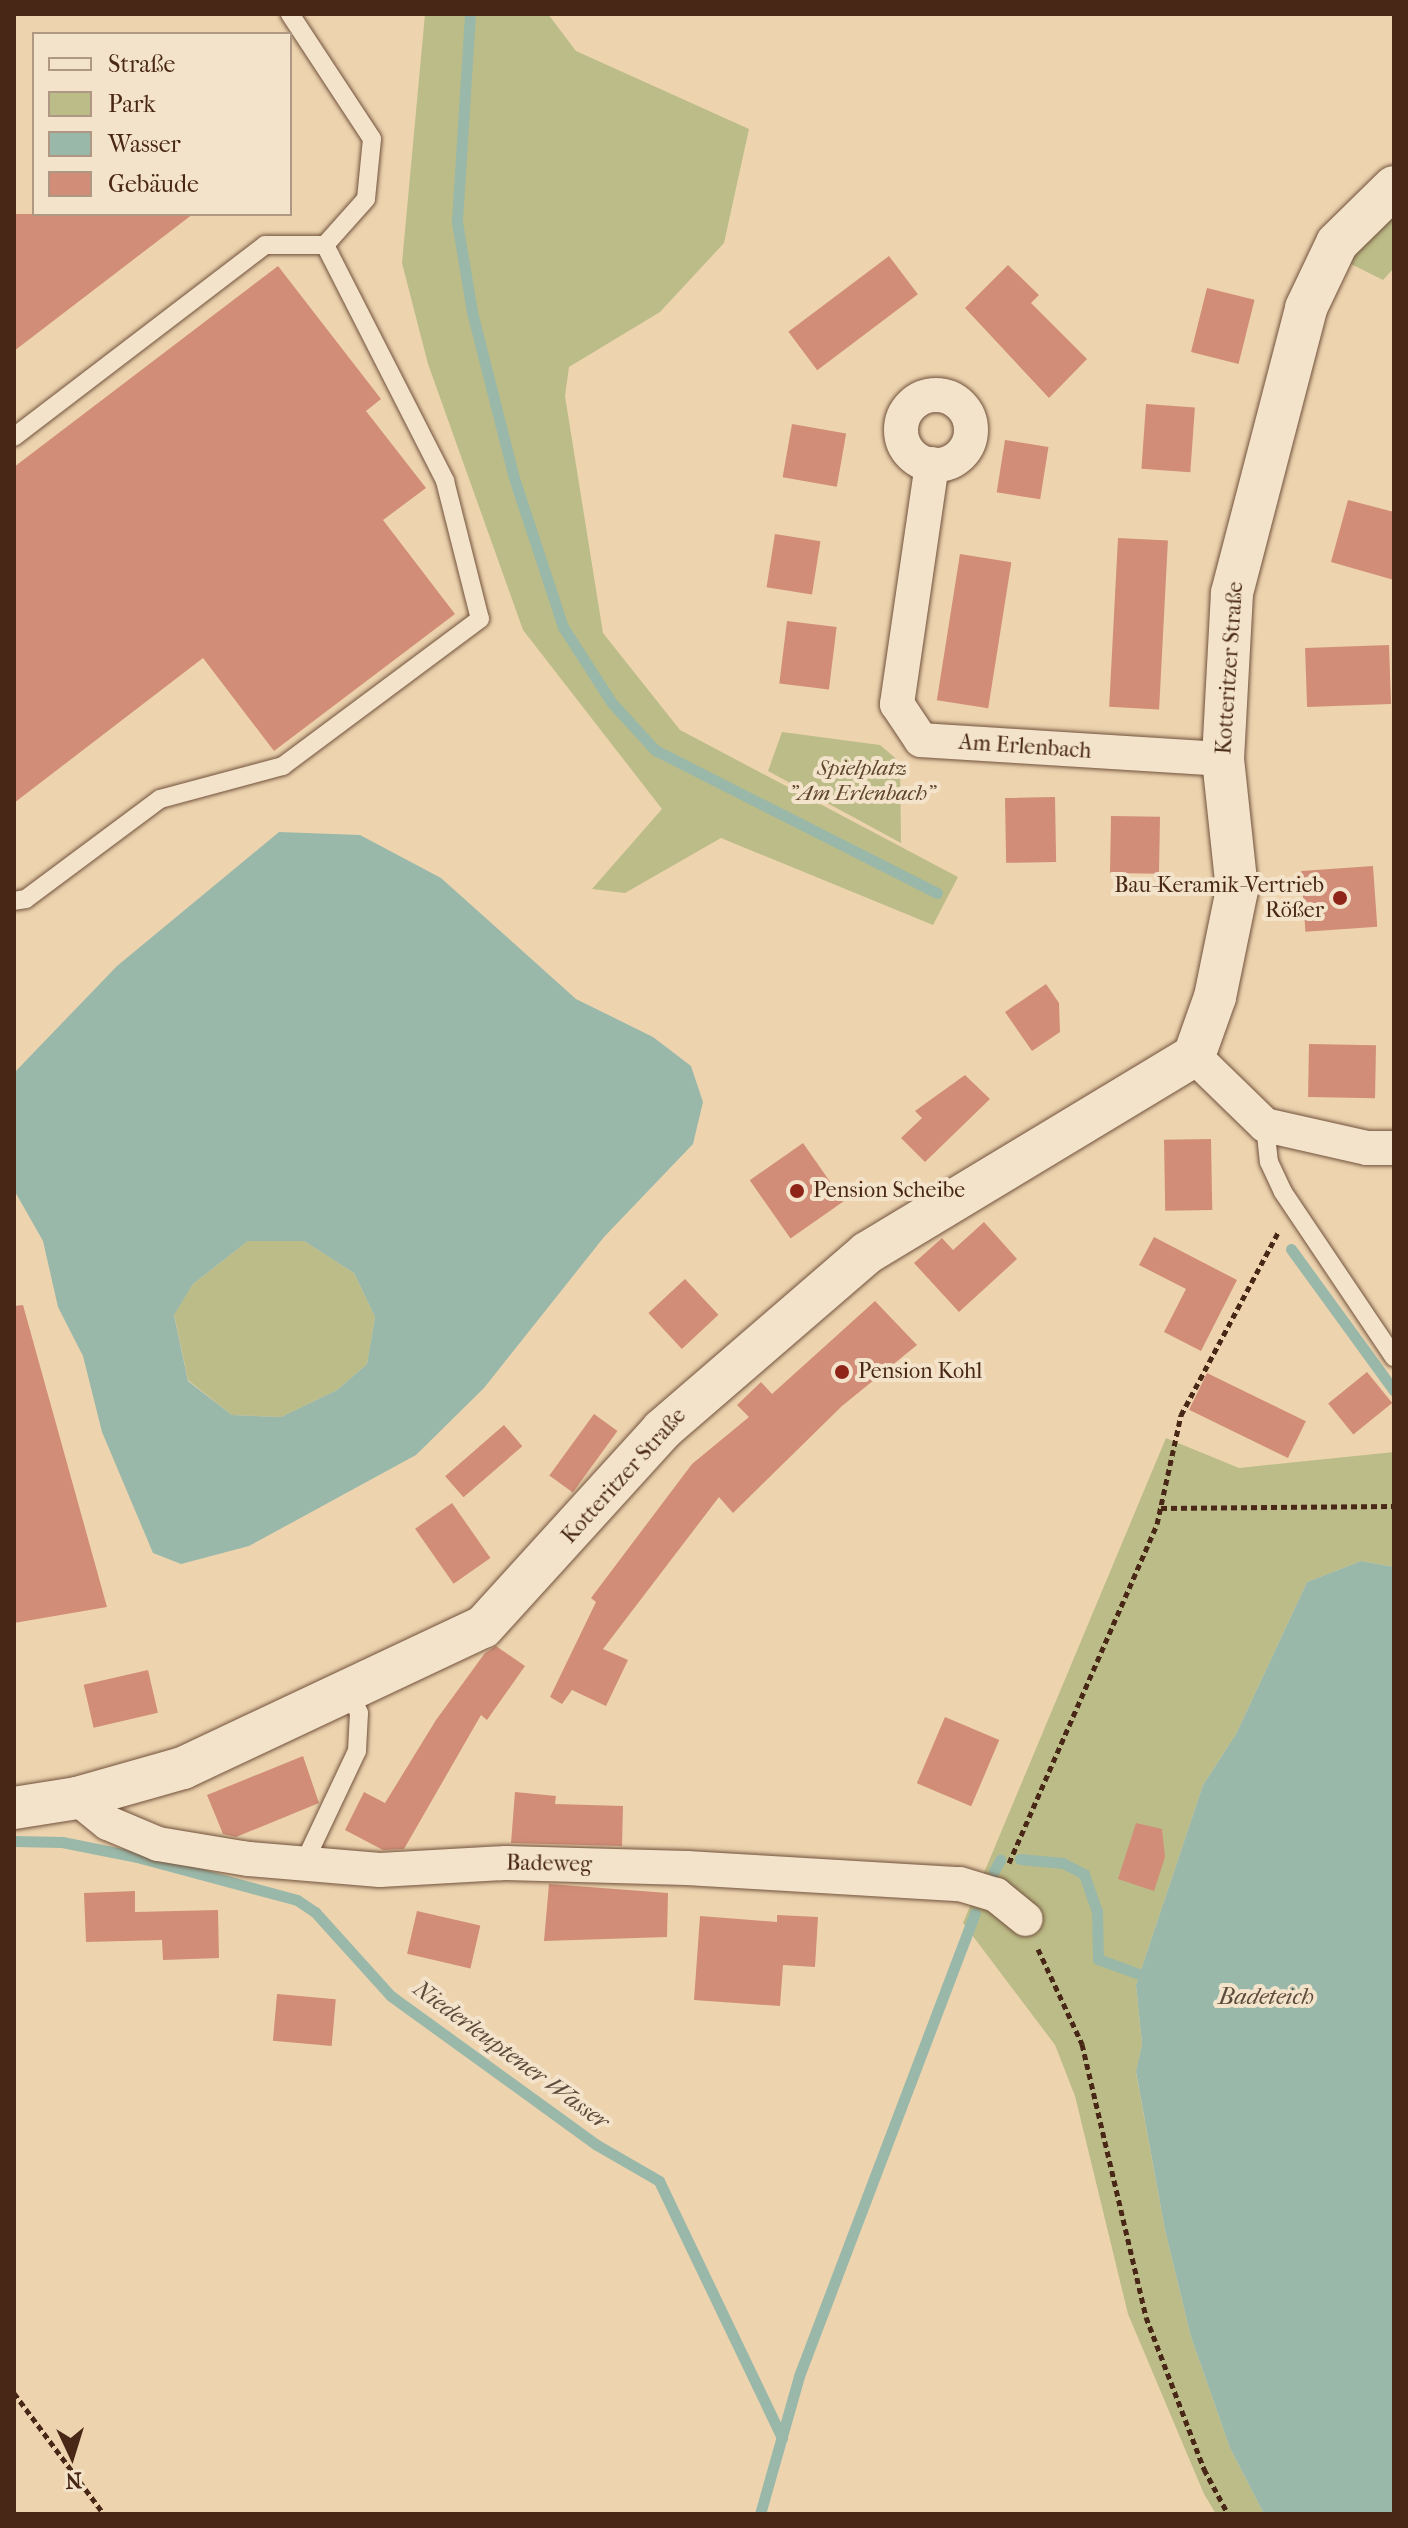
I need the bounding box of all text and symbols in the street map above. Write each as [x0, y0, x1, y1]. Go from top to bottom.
legend [32, 32, 292, 216]
text: Straße [108, 50, 175, 78]
text: Park [108, 90, 156, 118]
text: Wasser [108, 130, 181, 158]
text: Gebäude [108, 170, 199, 198]
street label: Kotteritzer Straße [1211, 581, 1249, 755]
street label: Am Erlenbach [958, 729, 1092, 765]
park label: Spielplatz "Am Erlenbach" [789, 755, 935, 806]
place label: Bau-Keramik-Vertrieb Rößer [1114, 872, 1324, 924]
marker: Bau-Keramik-Vertrieb Rößer [1331, 889, 1349, 907]
place label: Pension Scheibe [813, 1178, 965, 1204]
marker: Pension Scheibe [788, 1182, 806, 1200]
place label: Pension Kohl [858, 1359, 982, 1385]
marker: Pension Kohl [833, 1363, 851, 1381]
street label: Kotteritzer Straße [556, 1403, 692, 1549]
street label: Badeweg [506, 1850, 592, 1878]
water label: Niederleuptener Wasser [407, 1974, 615, 2136]
water label: Badeteich [1218, 1983, 1314, 2011]
north arrow [32, 2416, 112, 2496]
text: N [64, 2466, 83, 2493]

